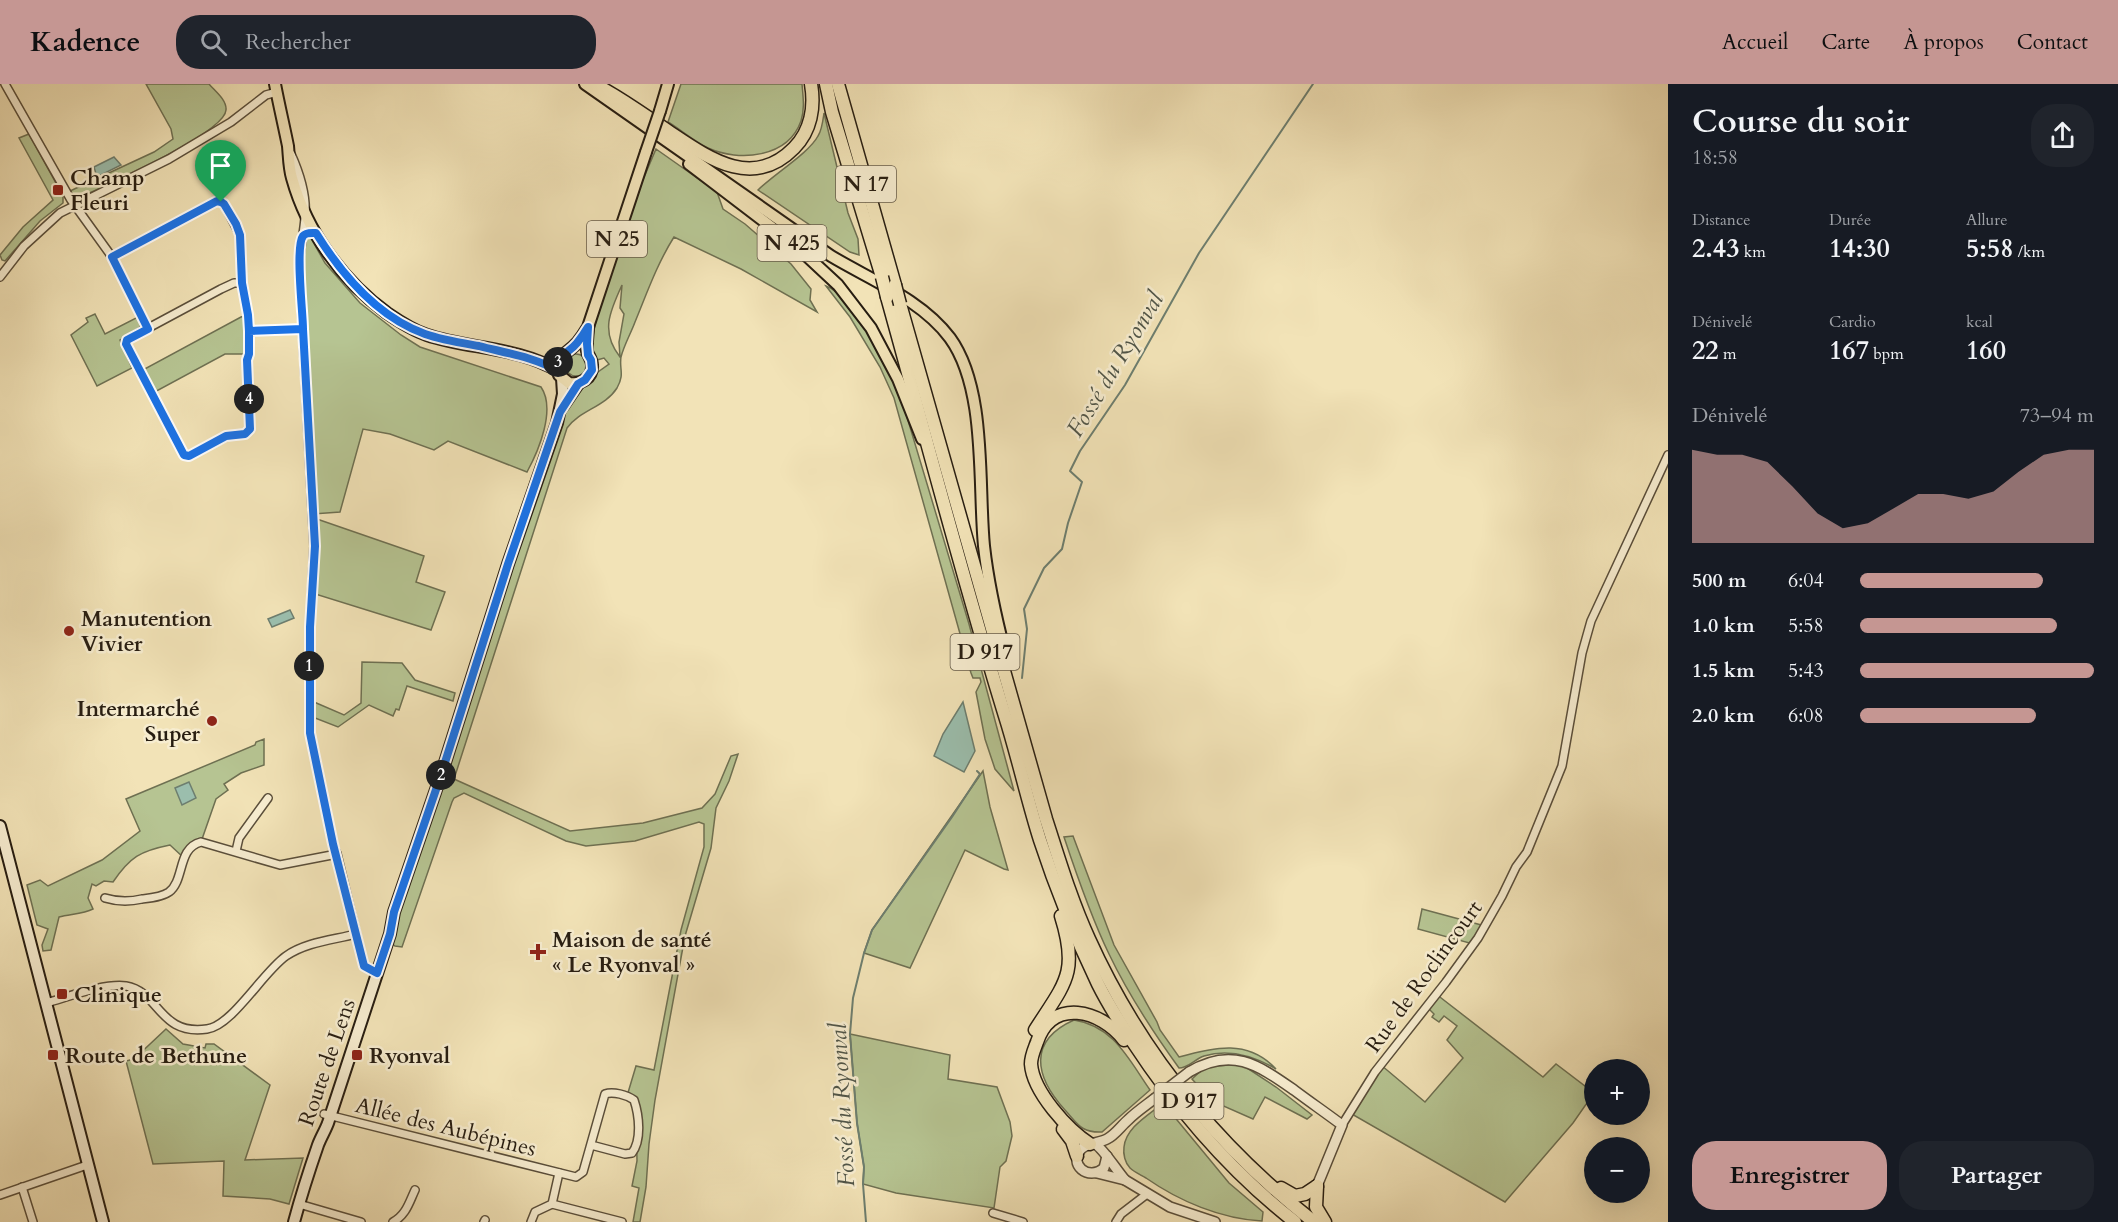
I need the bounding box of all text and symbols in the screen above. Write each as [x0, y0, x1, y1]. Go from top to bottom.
search box [176, 15, 596, 69]
text: Kadence [30, 23, 140, 61]
icon: search [197, 26, 230, 59]
text: Rechercher [245, 27, 351, 57]
text: Accueil [1722, 28, 1788, 57]
text: Carte [1821, 28, 1870, 57]
text: À propos [1903, 28, 1984, 57]
text: Contact [2017, 28, 2088, 57]
text: Course du soir [1692, 99, 1909, 144]
button: share [2031, 104, 2094, 167]
pin [195, 140, 246, 202]
text: 18:58 [1692, 144, 1738, 171]
icon: arrive [204, 149, 237, 182]
place label: Champ Fleuri [70, 163, 144, 218]
road number: N 17 [836, 166, 896, 202]
marker: Champ Fleuri [51, 183, 65, 197]
text: Distance [1692, 209, 1750, 231]
text: Durée [1829, 209, 1871, 231]
text: Allure [1966, 209, 2007, 231]
road number: N 25 [587, 221, 647, 257]
road number: N 425 [758, 225, 826, 261]
text: 2.43 [1692, 231, 1740, 266]
text: 14:30 [1829, 231, 1890, 266]
text: 5:58 [1966, 231, 2014, 266]
text: km [1740, 241, 1766, 263]
text: /km [2014, 241, 2045, 263]
water label: Fossé du Ryonval [1059, 284, 1173, 443]
text: Dénivelé [1692, 311, 1753, 333]
text: Cardio [1829, 311, 1876, 333]
text: kcal [1966, 311, 1993, 333]
text: 22 [1692, 333, 1719, 368]
text: 167 [1829, 333, 1869, 368]
text: 160 [1966, 333, 2006, 368]
text: m [1719, 343, 1736, 365]
text: bpm [1869, 343, 1904, 365]
pin: 3 [543, 347, 573, 377]
text: 3 [554, 351, 562, 373]
pin: 4 [234, 384, 264, 414]
text: 4 [245, 388, 253, 410]
text: Dénivelé [1692, 402, 1768, 429]
text: 73–94 m [2020, 402, 2094, 429]
text: 500 m [1692, 567, 1747, 594]
text: 6:04 [1788, 567, 1824, 594]
place label: Manutention Vivier [81, 604, 212, 659]
text: 1.0 km [1692, 612, 1755, 639]
text: 5:58 [1788, 612, 1824, 639]
marker: Manutention Vivier [62, 624, 76, 638]
road number: D 917 [950, 634, 1020, 670]
pin: 1 [294, 651, 324, 681]
text: 1 [305, 655, 313, 677]
text: 1.5 km [1692, 657, 1755, 684]
text: 5:43 [1788, 657, 1824, 684]
place label: Intermarché Super [77, 694, 200, 749]
text: 2.0 km [1692, 702, 1755, 729]
text: 6:08 [1788, 702, 1824, 729]
marker: Intermarché Super [205, 714, 219, 728]
pin: 2 [426, 760, 456, 790]
text: 2 [437, 764, 445, 786]
street label: Rue de Roclincourt [1358, 894, 1489, 1059]
place label: Maison de santé « Le Ryonval » [552, 925, 712, 980]
marker: Maison de santé « Le Ryonval » [529, 943, 547, 961]
place label: Clinique [74, 980, 162, 1010]
marker: Clinique [55, 987, 69, 1001]
street label: Route de Lens [291, 995, 363, 1130]
water label: Fossé du Ryonval [822, 1021, 863, 1188]
place label: Route de Bethune [65, 1041, 247, 1071]
place label: Ryonval [369, 1041, 451, 1071]
marker: Route de Bethune [46, 1048, 60, 1062]
marker: Ryonval [350, 1048, 364, 1062]
map controls [1584, 1059, 1650, 1203]
button: + [1584, 1059, 1650, 1125]
road number: D 917 [1154, 1083, 1224, 1119]
street label: Allée des Aubépines [352, 1090, 539, 1164]
button: − [1584, 1137, 1650, 1203]
button: Enregistrer [1692, 1141, 1887, 1210]
button: Partager [1899, 1141, 2094, 1210]

